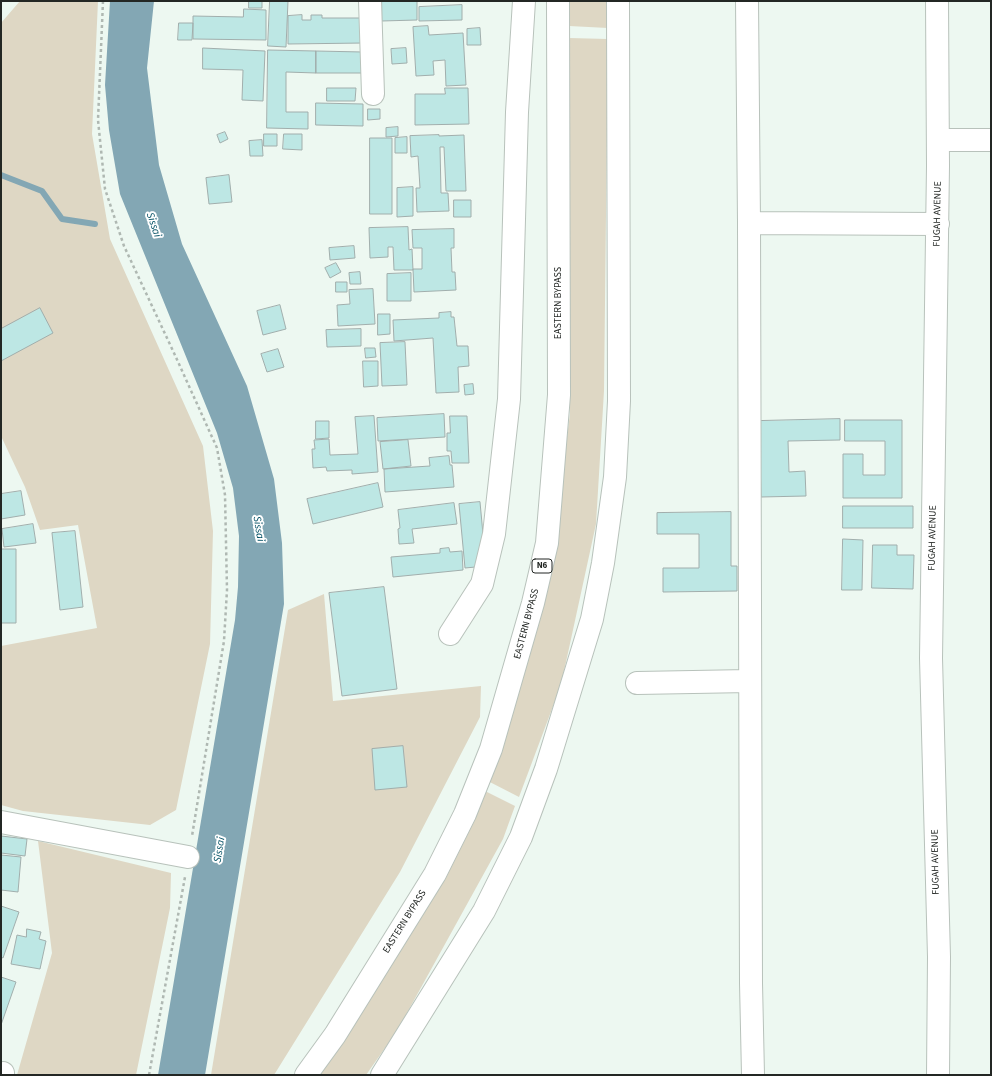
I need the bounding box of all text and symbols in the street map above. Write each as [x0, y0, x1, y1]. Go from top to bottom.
street label: FUGAH AVENUE [931, 181, 945, 247]
water label: Sissai [143, 211, 163, 239]
street label: EASTERN BYPASS [553, 267, 565, 339]
street label: FUGAH AVENUE [926, 505, 940, 571]
water label: Sissai [249, 515, 267, 543]
road number: N6 [532, 559, 552, 573]
street label: EASTERN BYPASS [512, 588, 542, 660]
street label: FUGAH AVENUE [929, 829, 943, 895]
water label: Sissai [211, 836, 229, 864]
street label: EASTERN BYPASS [381, 888, 429, 956]

